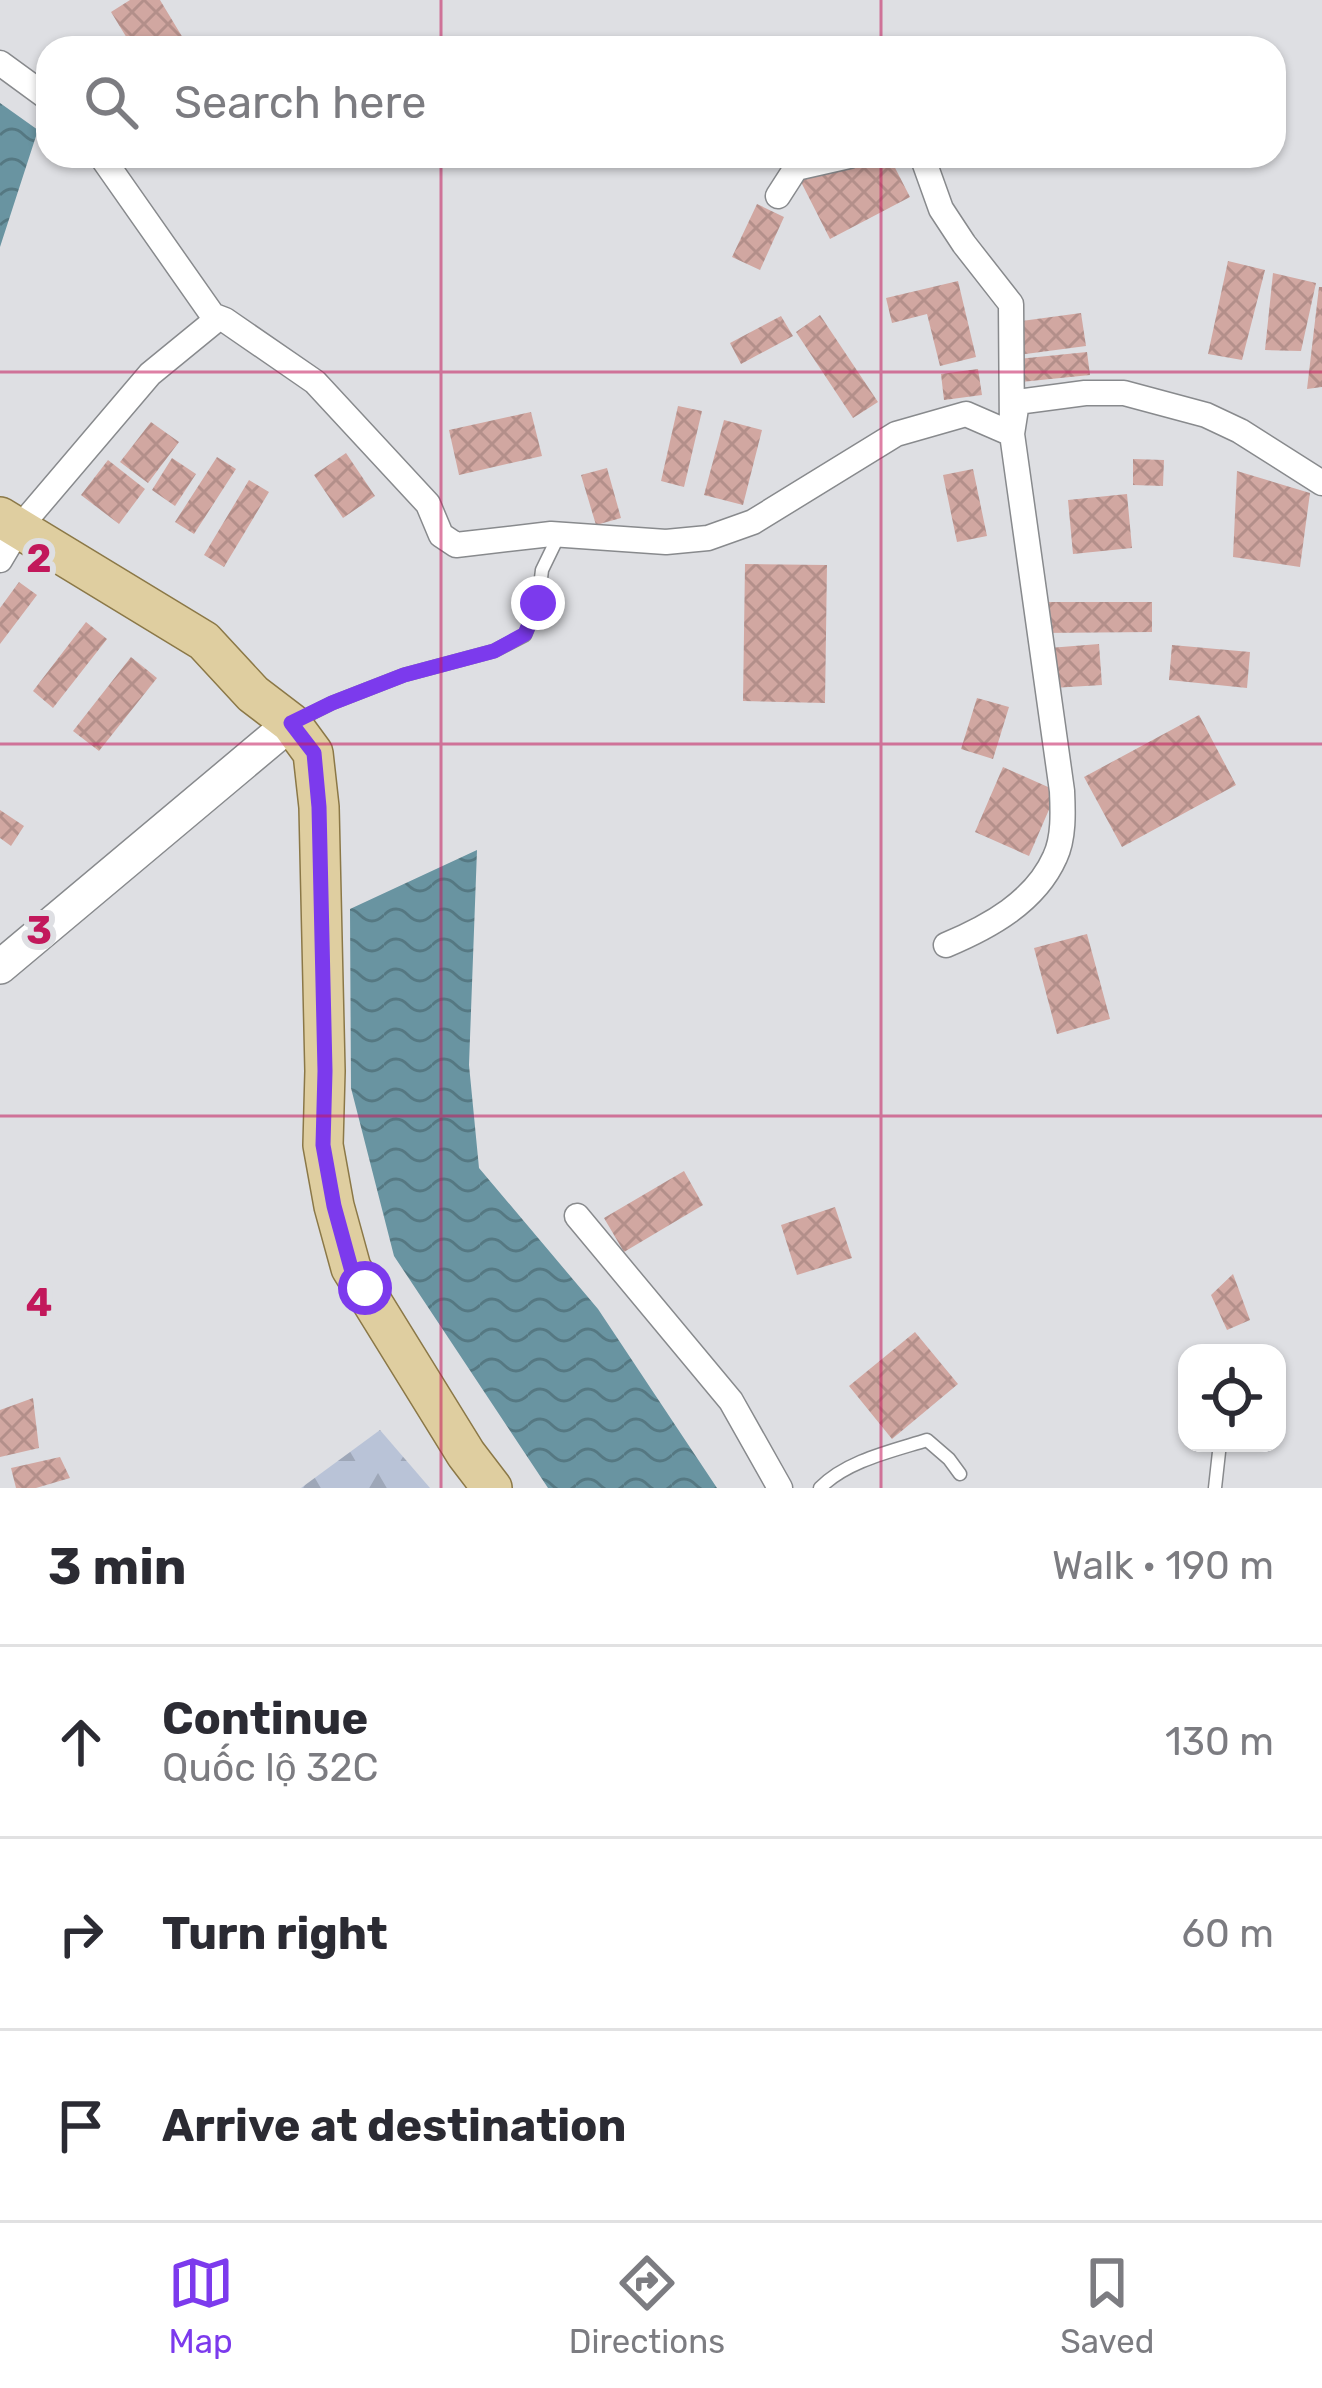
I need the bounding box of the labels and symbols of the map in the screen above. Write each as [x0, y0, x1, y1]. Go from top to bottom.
text: 2 [26, 536, 52, 582]
route end [511, 576, 565, 630]
text: 3 [26, 908, 52, 954]
route start [338, 1261, 392, 1315]
text: 4 [26, 1280, 52, 1326]

